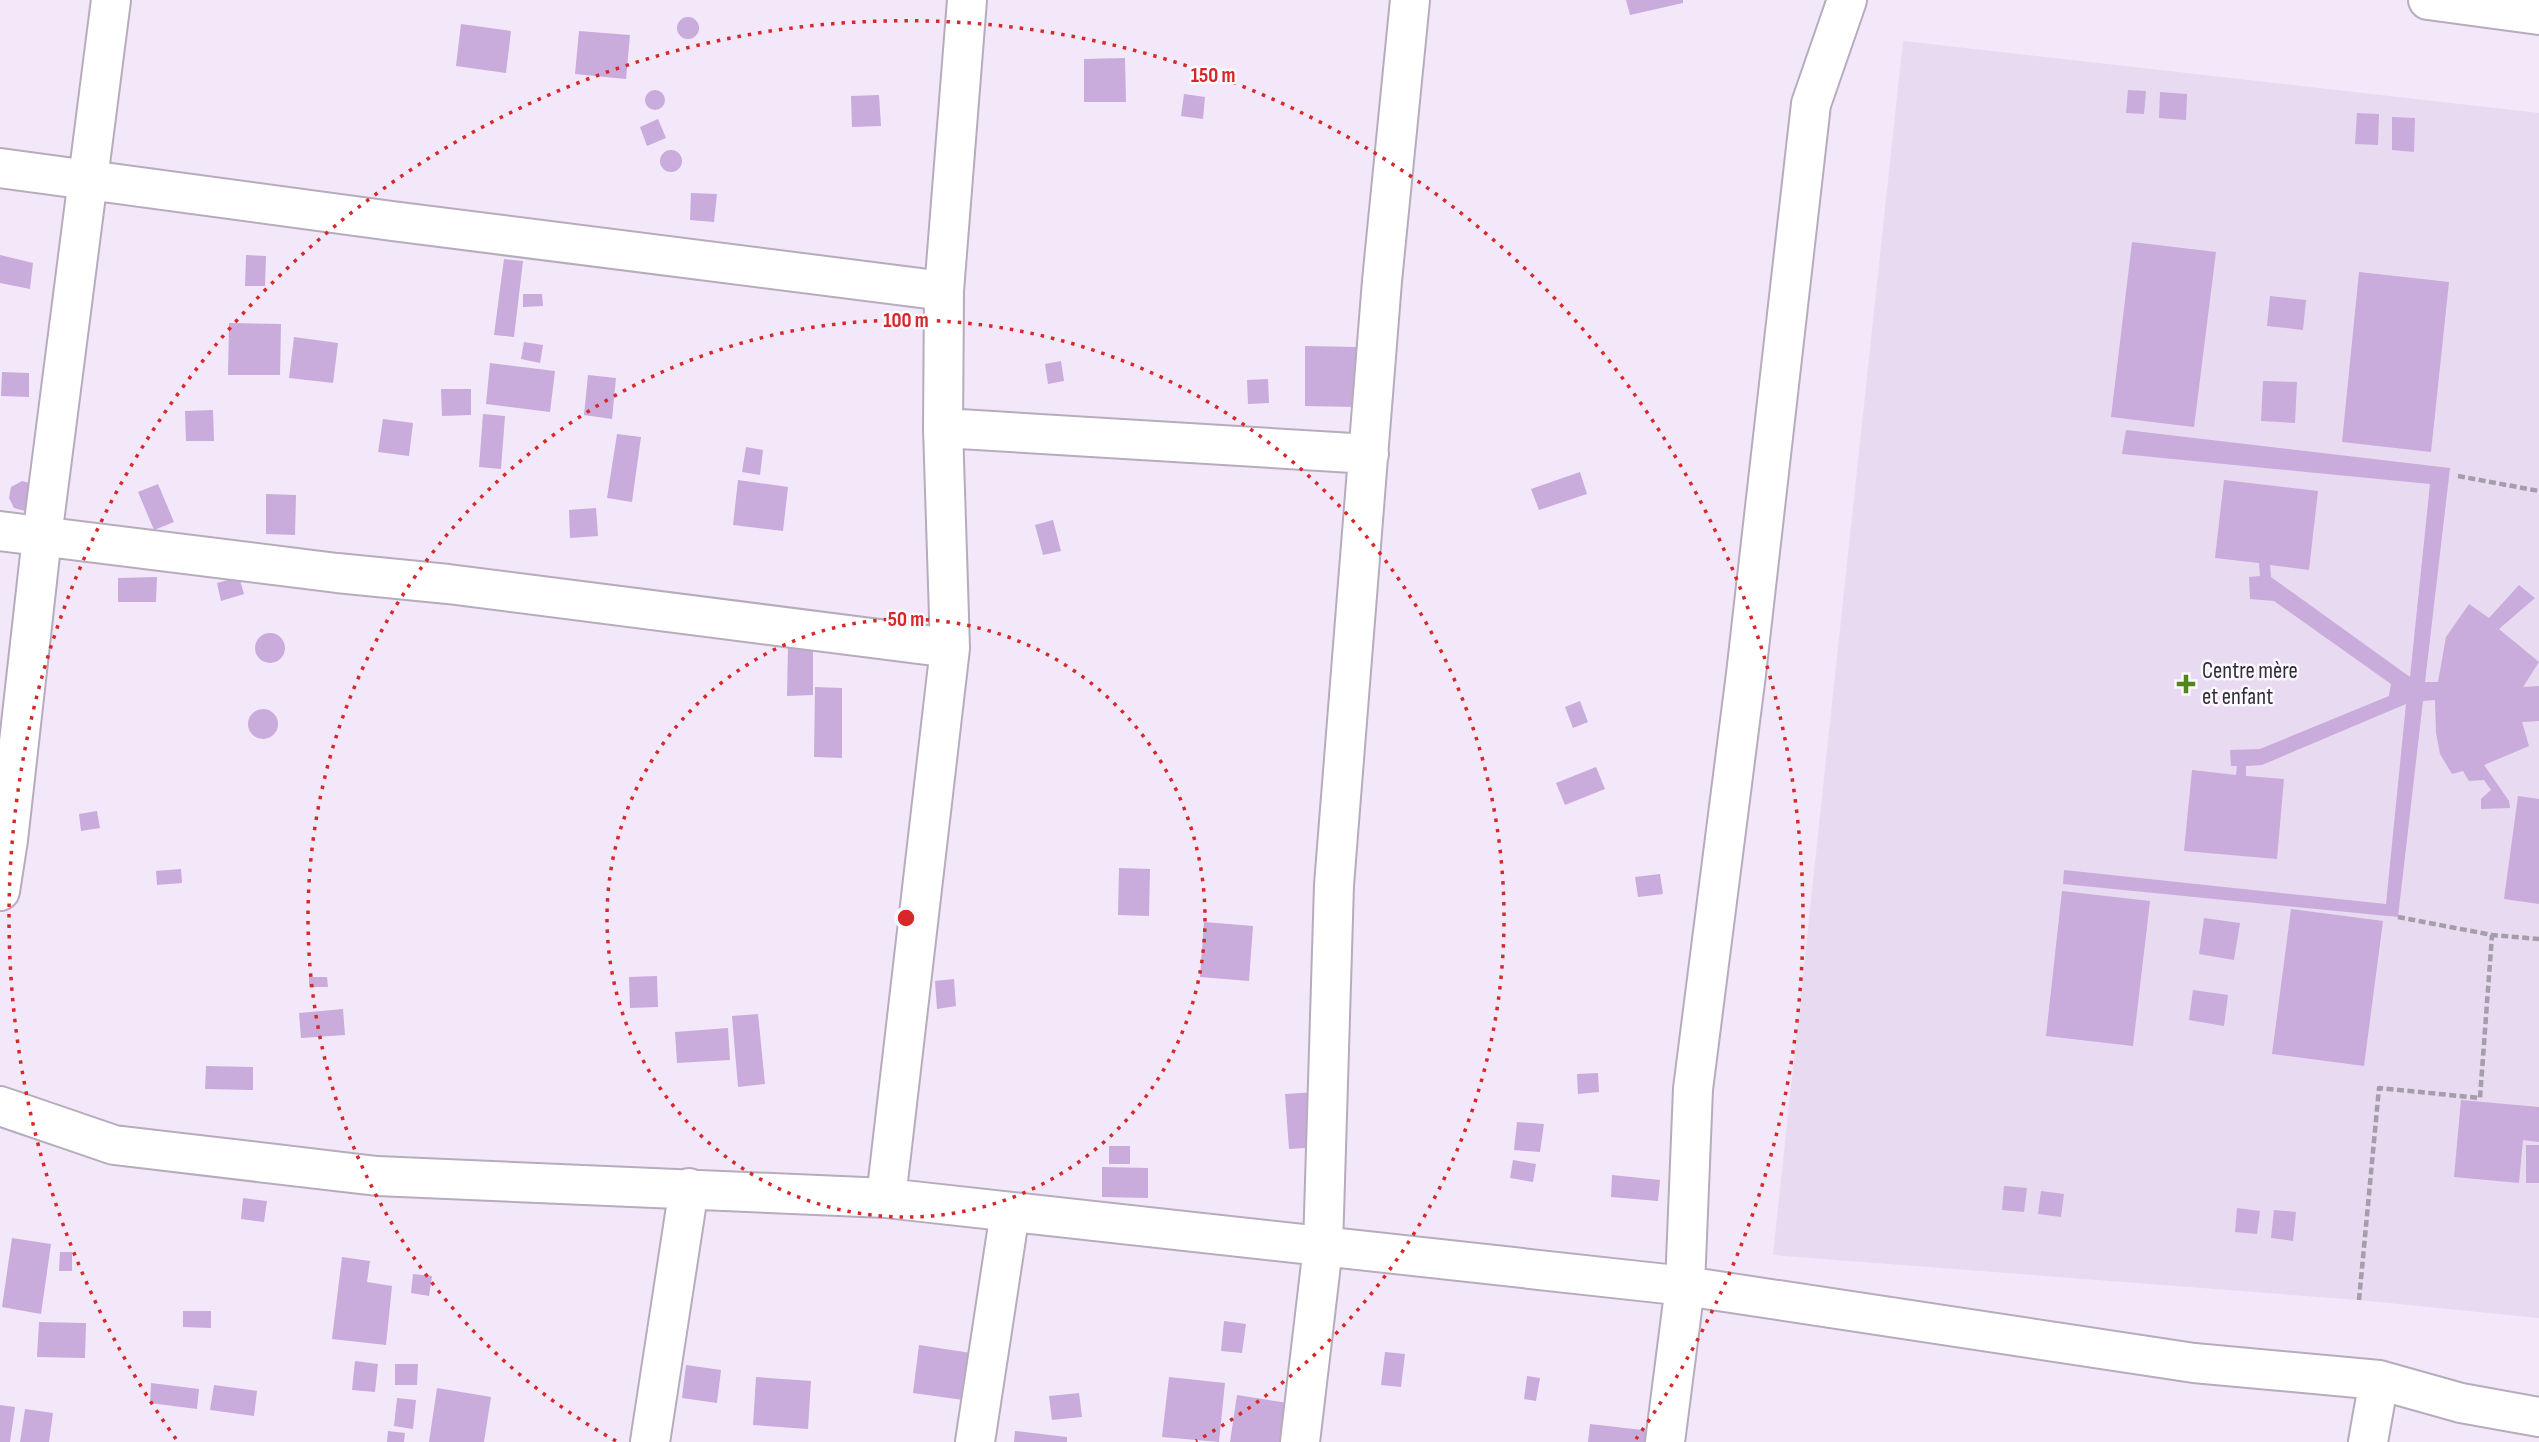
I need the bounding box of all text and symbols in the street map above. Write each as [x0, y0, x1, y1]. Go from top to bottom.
text: 150 m [1191, 63, 1235, 88]
text: 100 m [883, 308, 929, 333]
text: 50 m [888, 607, 924, 632]
place label: Centre mère et enfant [2202, 657, 2298, 711]
marker: Centre mère et enfant [2176, 674, 2196, 694]
centre of rings [894, 906, 918, 930]

